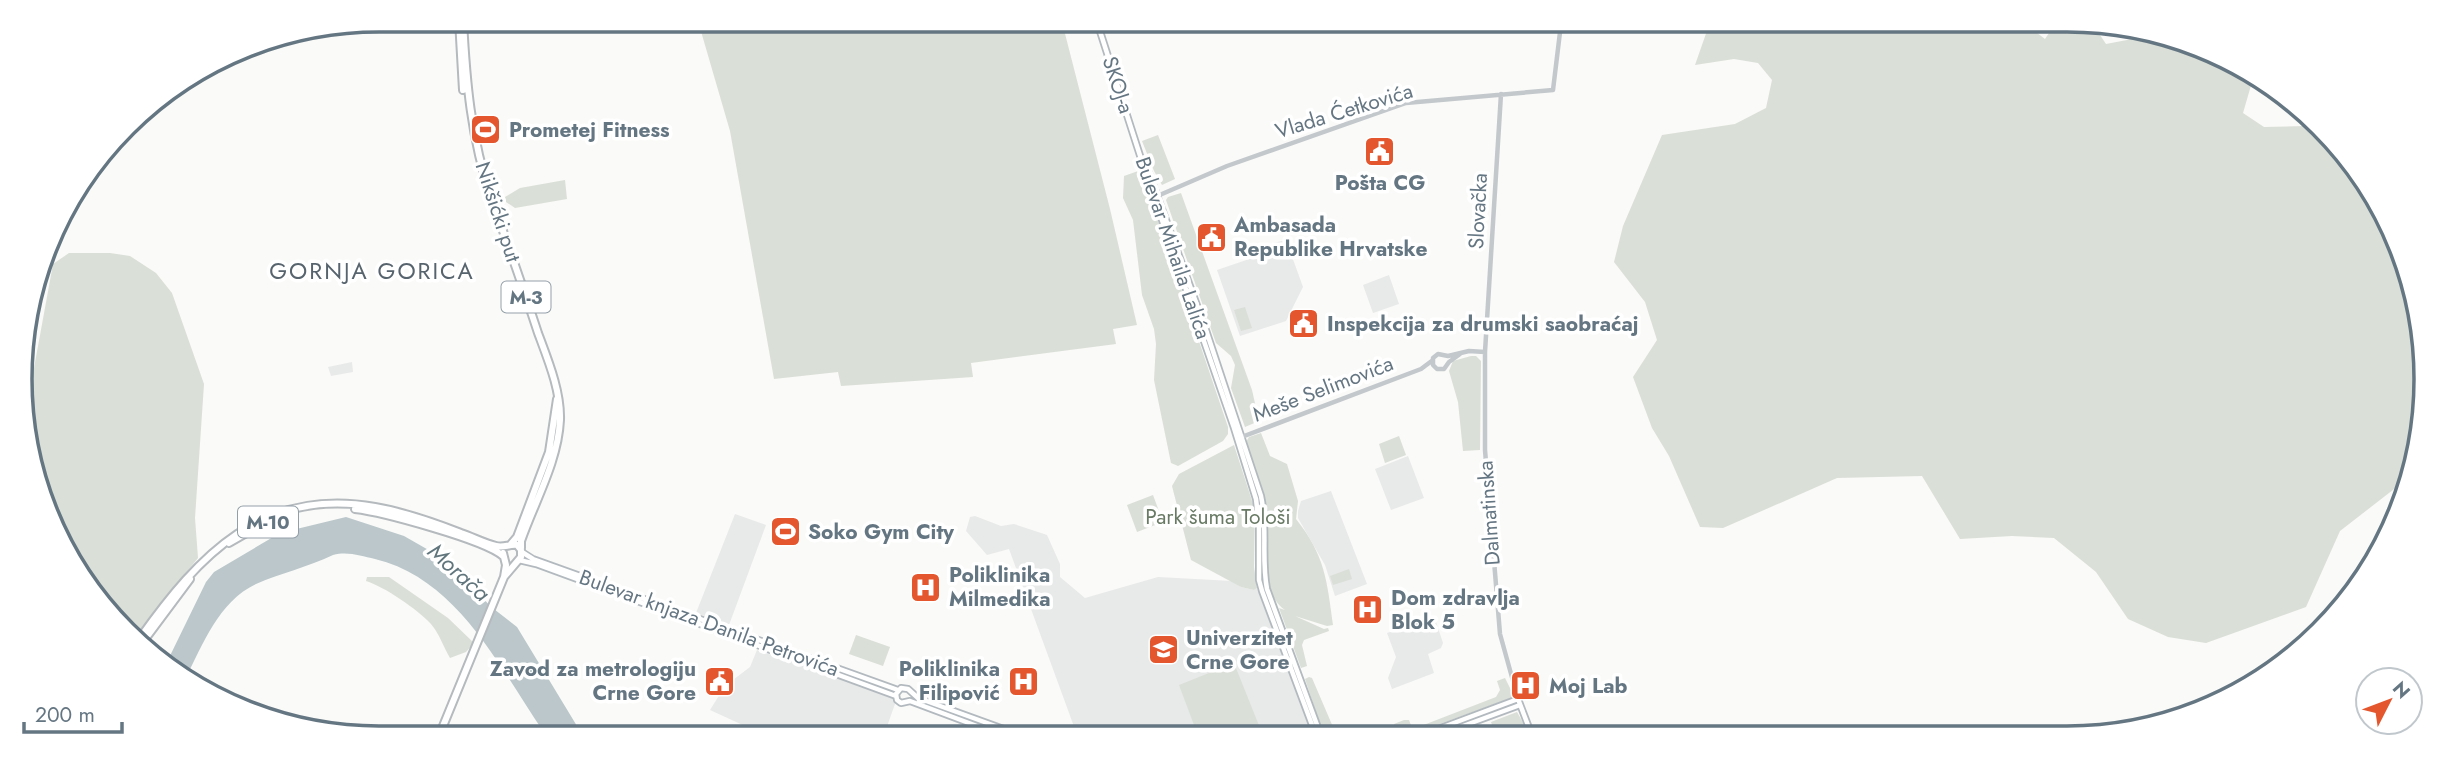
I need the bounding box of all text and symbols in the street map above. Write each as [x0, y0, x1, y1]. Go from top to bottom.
street label: SKOJ-a [1095, 53, 1141, 117]
street label: Vlada Ćetkovića [1272, 76, 1416, 146]
sports icon: Prometej Fitness [469, 113, 503, 147]
place label: Prometej Fitness [509, 115, 670, 145]
public building icon: Pošta CG [1363, 134, 1397, 168]
street label: Bulevar Mihaila Lalića [1128, 153, 1218, 343]
street label: Nikšićki put [468, 158, 528, 266]
place label: Pošta CG [1335, 168, 1425, 198]
street label: Slovačka [1461, 172, 1495, 250]
place label: Ambasada Republike Hrvatske [1233, 210, 1427, 264]
public building icon: Ambasada Republike Hrvatske [1194, 220, 1228, 254]
district label: GORNJA GORICA [269, 254, 475, 288]
road number: M-3 [502, 282, 550, 312]
public building icon: Inspekcija za drumski saobraćaj [1287, 307, 1321, 341]
place label: Inspekcija za drumski saobraćaj [1327, 309, 1639, 339]
street label: Meše Selimovića [1248, 348, 1398, 430]
street label: Dalmatinska [1470, 460, 1508, 566]
park label: Park šuma Tološi [1145, 502, 1291, 532]
road number: M-10 [238, 506, 298, 538]
sports icon: Soko Gym City [768, 515, 802, 549]
place label: Soko Gym City [808, 517, 955, 547]
water label: Morača [420, 535, 498, 610]
place label: Poliklinika Milmedika [949, 560, 1051, 614]
street label: Bulevar knjaza Danila Petrovića [575, 562, 843, 684]
hospital icon: Poliklinika Milmedika [909, 570, 943, 604]
place label: Dom zdravlja Blok 5 [1391, 583, 1520, 637]
hospital icon: Dom zdravlja Blok 5 [1351, 593, 1385, 627]
place label: Univerzitet Crne Gore [1186, 623, 1293, 677]
school or university icon: Univerzitet Crne Gore [1146, 633, 1180, 667]
place label: Zavod za metrologiju Crne Gore [490, 654, 696, 708]
place label: Poliklinika Filipović [899, 654, 1000, 708]
public building icon: Zavod za metrologiju Crne Gore [702, 664, 736, 698]
hospital icon: Poliklinika Filipović [1006, 664, 1040, 698]
north arrow [2354, 666, 2424, 736]
hospital icon: Moj Lab [1509, 669, 1543, 703]
place label: Moj Lab [1549, 671, 1628, 701]
text: N [2386, 675, 2416, 705]
scale bar [24, 690, 122, 734]
text: 200 m [35, 700, 95, 730]

